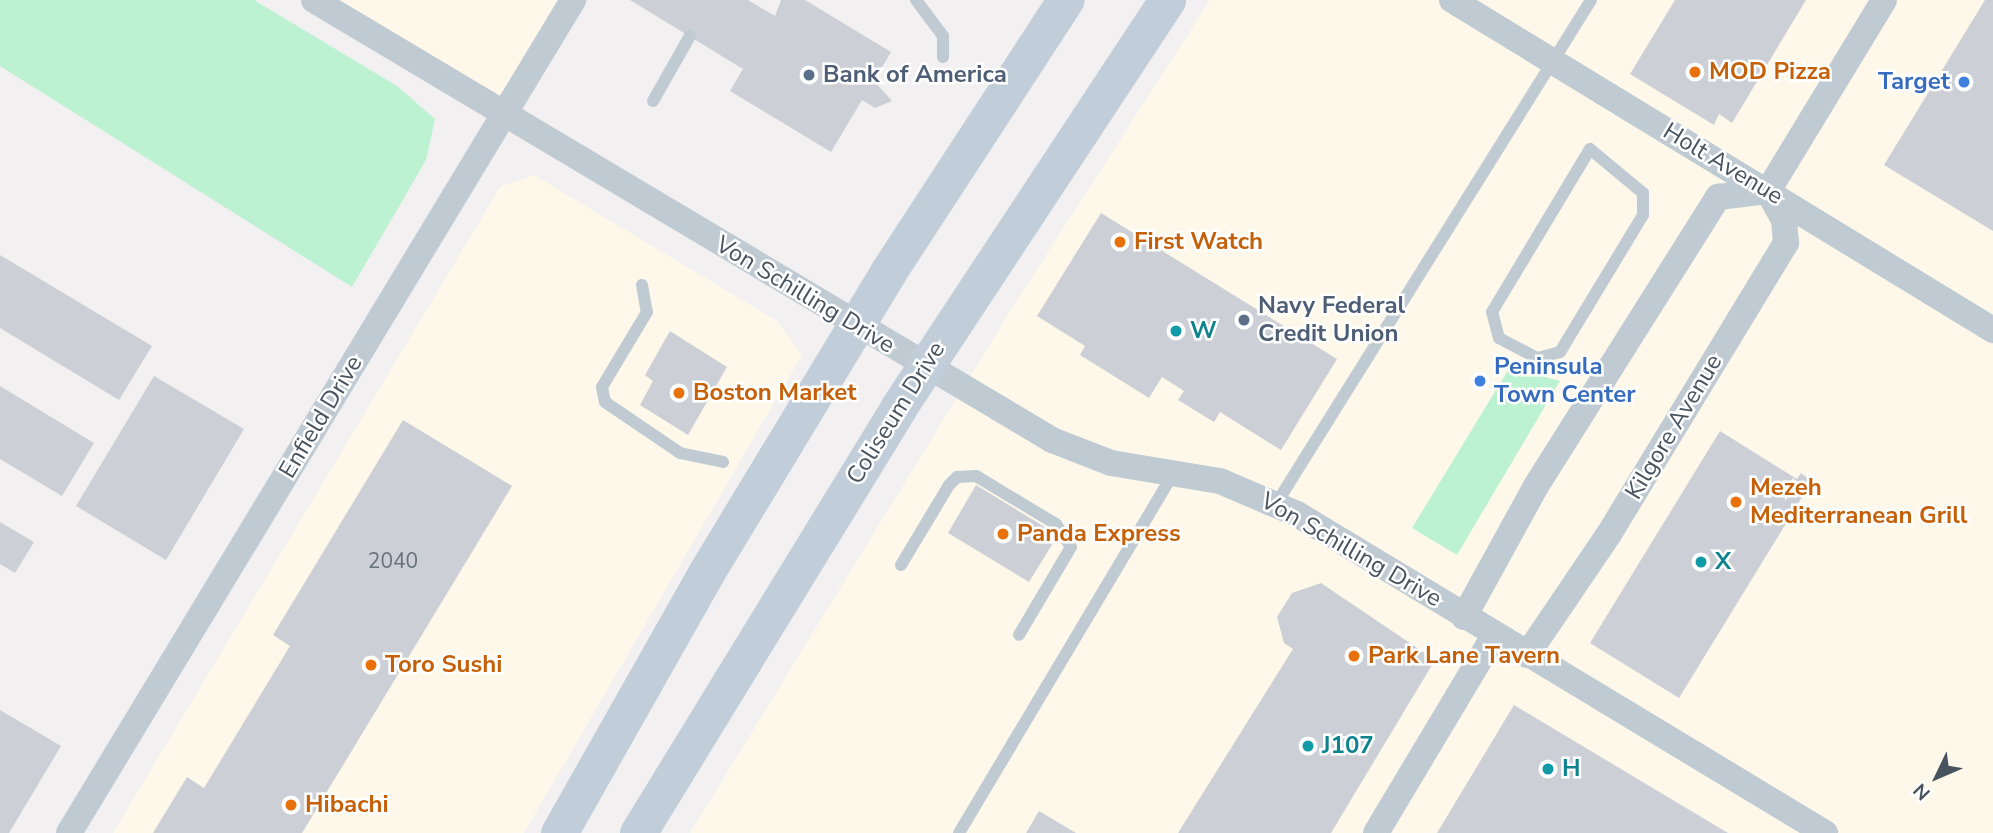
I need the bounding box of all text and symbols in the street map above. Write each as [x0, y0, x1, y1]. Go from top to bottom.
place label: MOD Pizza [1709, 58, 1831, 86]
place label: Bank of America [823, 61, 1007, 89]
marker: MOD Pizza [1687, 64, 1703, 80]
marker: Bank of America [801, 67, 817, 83]
place label: Target [1878, 68, 1950, 96]
marker: Target [1956, 74, 1972, 90]
street label: Holt Avenue [1658, 117, 1788, 211]
place label: First Watch [1134, 228, 1263, 256]
street label: Von Schilling Drive [710, 230, 900, 360]
marker: First Watch [1112, 234, 1128, 250]
place label: Navy Federal Credit Union [1258, 292, 1405, 348]
marker: Navy Federal Credit Union [1236, 312, 1252, 328]
place label: W [1190, 317, 1217, 345]
marker: W [1168, 323, 1184, 339]
street label: Coliseum Drive [841, 336, 951, 490]
street label: Kilgore Avenue [1619, 349, 1729, 505]
street label: Enfield Drive [273, 350, 369, 484]
place label: Peninsula Town Center [1494, 353, 1636, 409]
marker: Peninsula Town Center [1472, 373, 1488, 389]
place label: Boston Market [693, 379, 857, 407]
marker: Boston Market [671, 385, 687, 401]
place label: Mezeh Mediterranean Grill [1750, 474, 1967, 530]
street label: Von Schilling Drive [1256, 487, 1446, 613]
marker: Mezeh Mediterranean Grill [1728, 494, 1744, 510]
place label: Panda Express [1017, 520, 1181, 548]
marker: Panda Express [995, 526, 1011, 542]
house number: 2040 [368, 548, 418, 574]
place label: X [1715, 548, 1731, 576]
marker: X [1693, 554, 1709, 570]
place label: Park Lane Tavern [1368, 642, 1560, 670]
marker: Park Lane Tavern [1346, 648, 1362, 664]
place label: Toro Sushi [385, 651, 502, 679]
marker: Toro Sushi [363, 657, 379, 673]
place label: J107 [1322, 732, 1374, 760]
marker: J107 [1300, 738, 1316, 754]
north arrow [1902, 742, 1972, 812]
place label: H [1562, 755, 1581, 783]
marker: H [1540, 761, 1556, 777]
text: N [1908, 777, 1936, 806]
place label: Hibachi [305, 791, 389, 819]
marker: Hibachi [283, 797, 299, 813]

